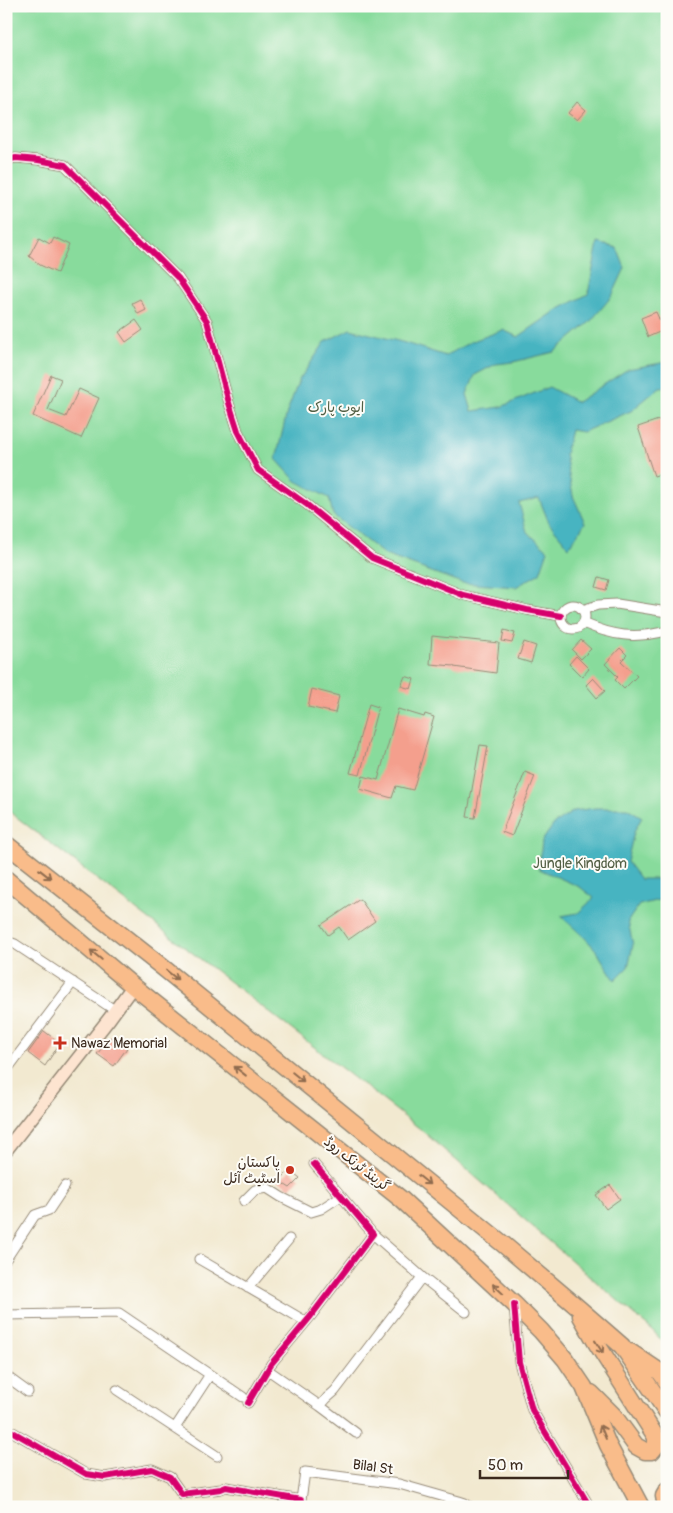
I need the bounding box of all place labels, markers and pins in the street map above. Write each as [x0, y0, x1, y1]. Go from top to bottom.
place label: Nawaz Memorial [71, 1035, 167, 1052]
marker: Nawaz Memorial [53, 1036, 67, 1050]
place label: پاکستان اسٹیٹ آئل [223, 1154, 280, 1187]
marker: پاکستان اسٹیٹ آئل [284, 1164, 296, 1176]

